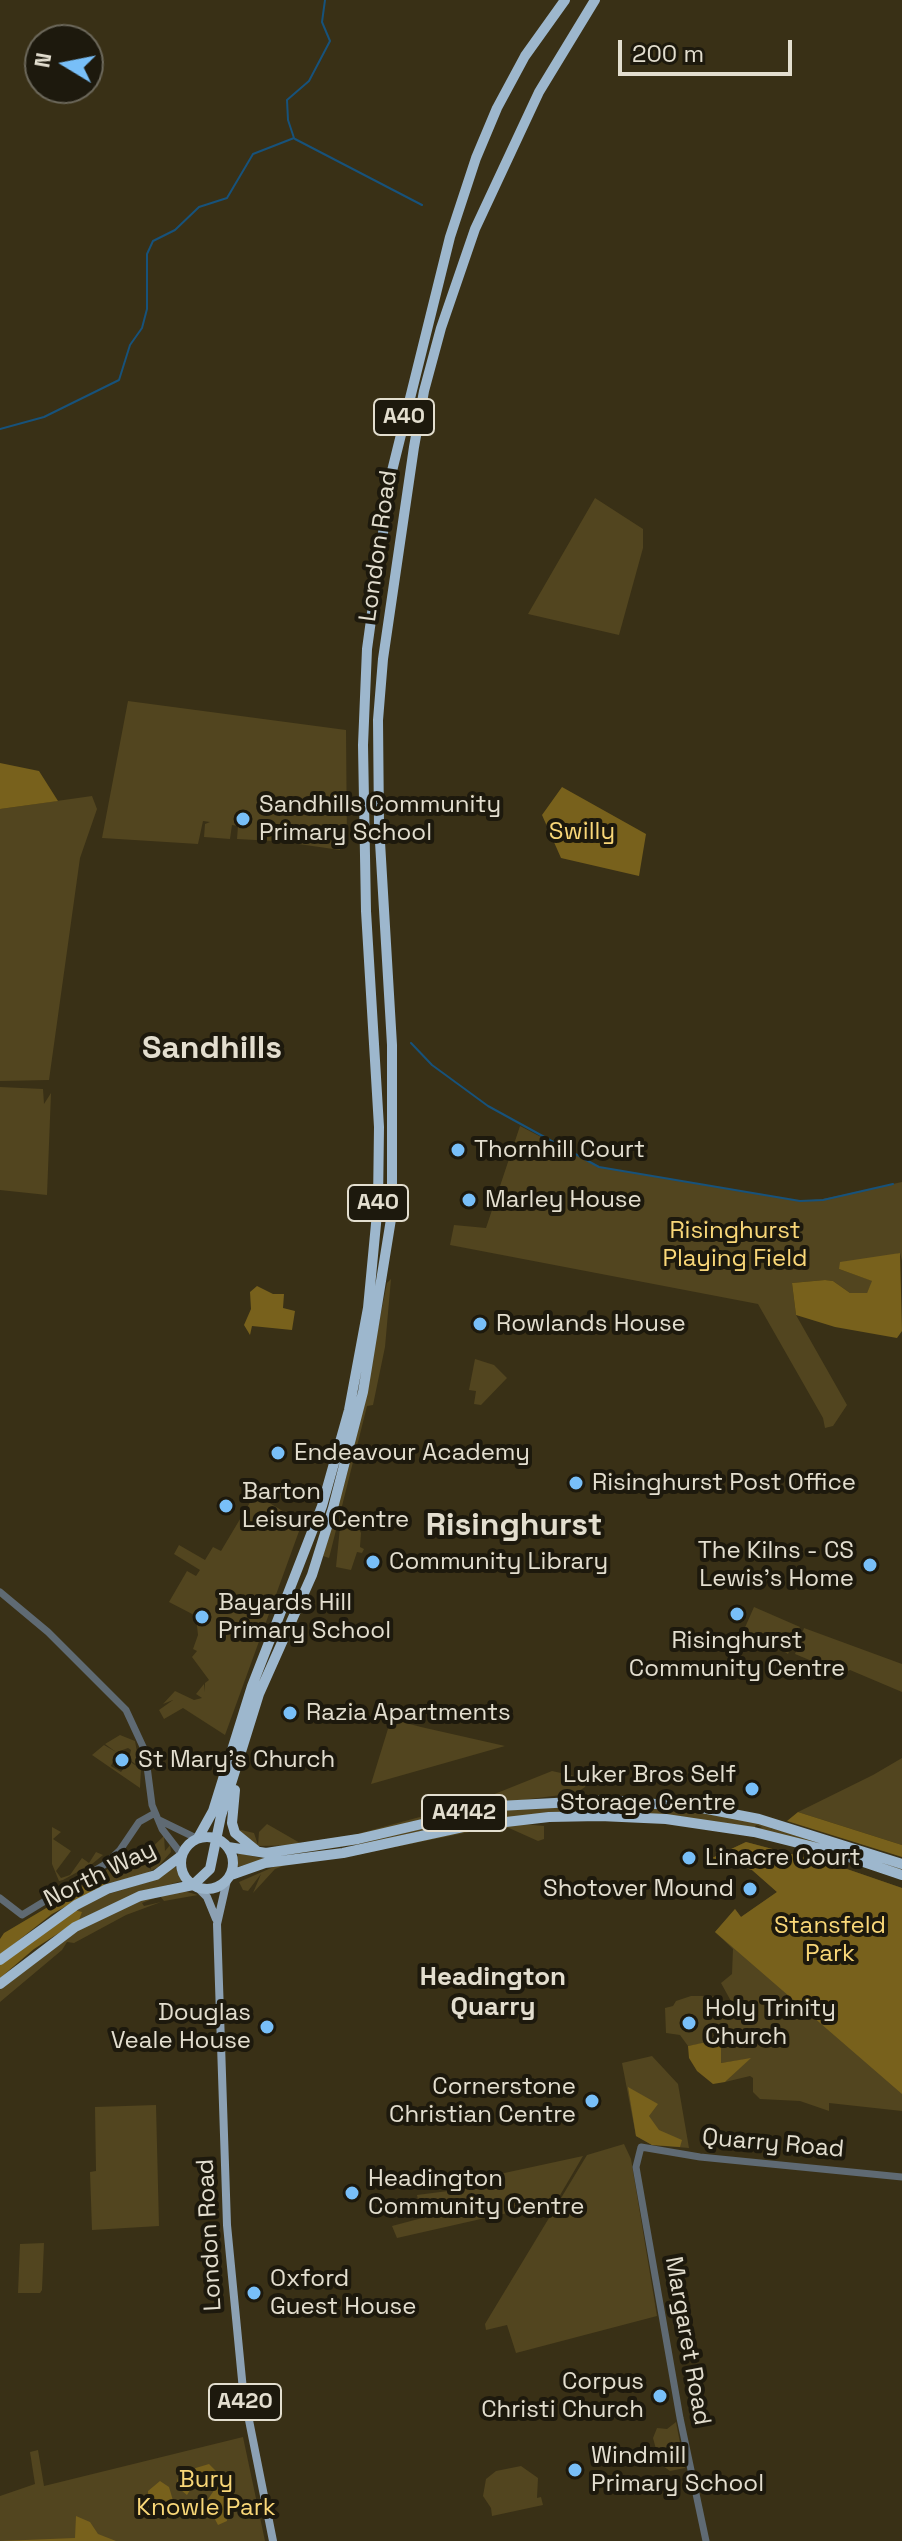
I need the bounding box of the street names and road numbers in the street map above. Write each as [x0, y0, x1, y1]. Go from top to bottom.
road number: A40 [374, 399, 434, 435]
street label: London Road [354, 468, 404, 624]
road number: A40 [348, 1185, 408, 1221]
road number: A4142 [422, 1795, 506, 1831]
street label: North Way [39, 1836, 161, 1914]
street label: Quarry Road [701, 2123, 845, 2165]
street label: London Road [192, 2158, 228, 2312]
street label: Margaret Road [658, 2254, 716, 2428]
road number: A420 [209, 2384, 281, 2420]

